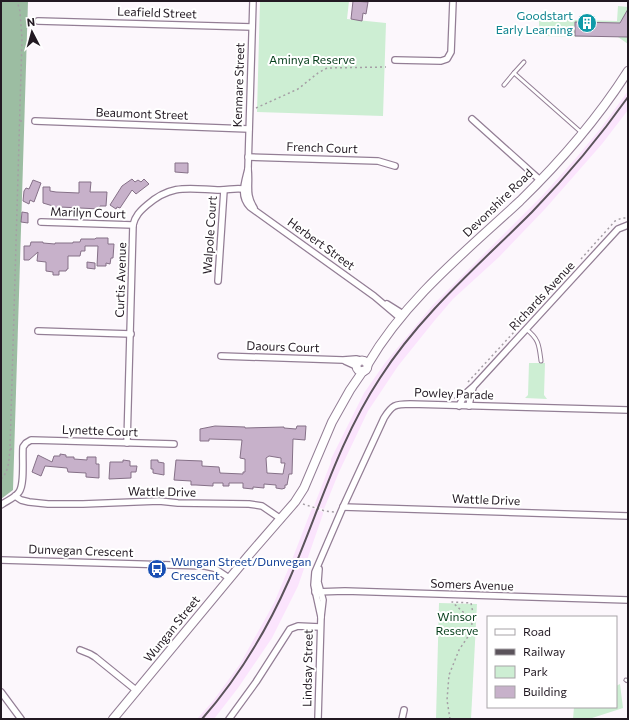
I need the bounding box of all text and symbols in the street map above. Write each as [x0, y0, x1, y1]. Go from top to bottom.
street label: Leafield Street [117, 4, 197, 20]
place label: Goodstart Early Learning [496, 8, 573, 36]
north arrow [12, 12, 52, 52]
building icon: Goodstart Early Learning [576, 12, 598, 34]
text: N [26, 15, 36, 28]
street label: Kenmare Street [230, 42, 246, 128]
park label: Aminya Reserve [269, 52, 355, 66]
street label: Beaumont Street [95, 104, 189, 122]
street label: French Court [286, 139, 358, 155]
street label: Devonshire Road [459, 165, 535, 239]
street label: Walpole Court [199, 195, 219, 275]
street label: Marilyn Court [50, 204, 126, 220]
street label: Herbert Street [285, 214, 358, 272]
street label: Curtis Avenue [112, 242, 128, 318]
street label: Richards Avenue [506, 258, 577, 333]
street label: Daours Court [246, 338, 320, 354]
street label: Powley Parade [414, 385, 494, 401]
street label: Lynette Court [62, 422, 138, 438]
street label: Wattle Drive [128, 483, 196, 499]
street label: Wattle Drive [452, 491, 520, 507]
street label: Dunvegan Crescent [28, 541, 134, 559]
place label: Wungan Street/Dunvegan Crescent [171, 554, 311, 582]
bus stop icon: Wungan Street/Dunvegan Crescent [146, 558, 168, 580]
street label: Somers Avenue [430, 576, 514, 592]
street label: Wungan Street [140, 592, 202, 664]
park label: Winsor Reserve [436, 609, 478, 637]
legend [487, 616, 617, 708]
text: Road [523, 624, 551, 638]
street label: Lindsay Street [299, 629, 315, 707]
text: Railway [523, 644, 565, 658]
text: Park [523, 664, 549, 678]
text: Building [523, 684, 567, 698]

